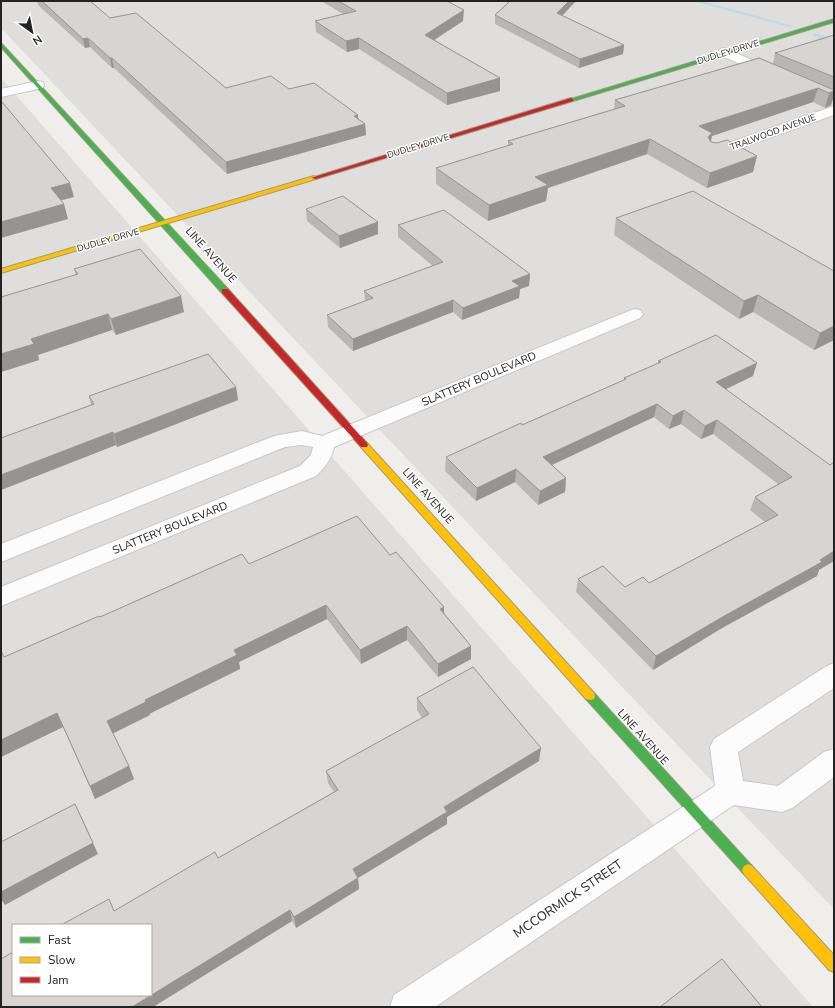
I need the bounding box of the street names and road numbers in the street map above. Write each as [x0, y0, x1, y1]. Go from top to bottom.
street label: DUDLEY DRIVE [696, 37, 760, 67]
street label: TRALWOOD AVENUE [728, 111, 818, 153]
street label: DUDLEY DRIVE [386, 131, 450, 161]
street label: LINE AVENUE [182, 224, 240, 286]
street label: DUDLEY DRIVE [76, 225, 140, 255]
street label: SLATTERY BOULEVARD [420, 348, 538, 410]
street label: LINE AVENUE [399, 465, 457, 527]
street label: SLATTERY BOULEVARD [110, 498, 230, 558]
street label: LINE AVENUE [614, 706, 672, 768]
street label: MCCORMICK STREET [510, 856, 626, 942]

